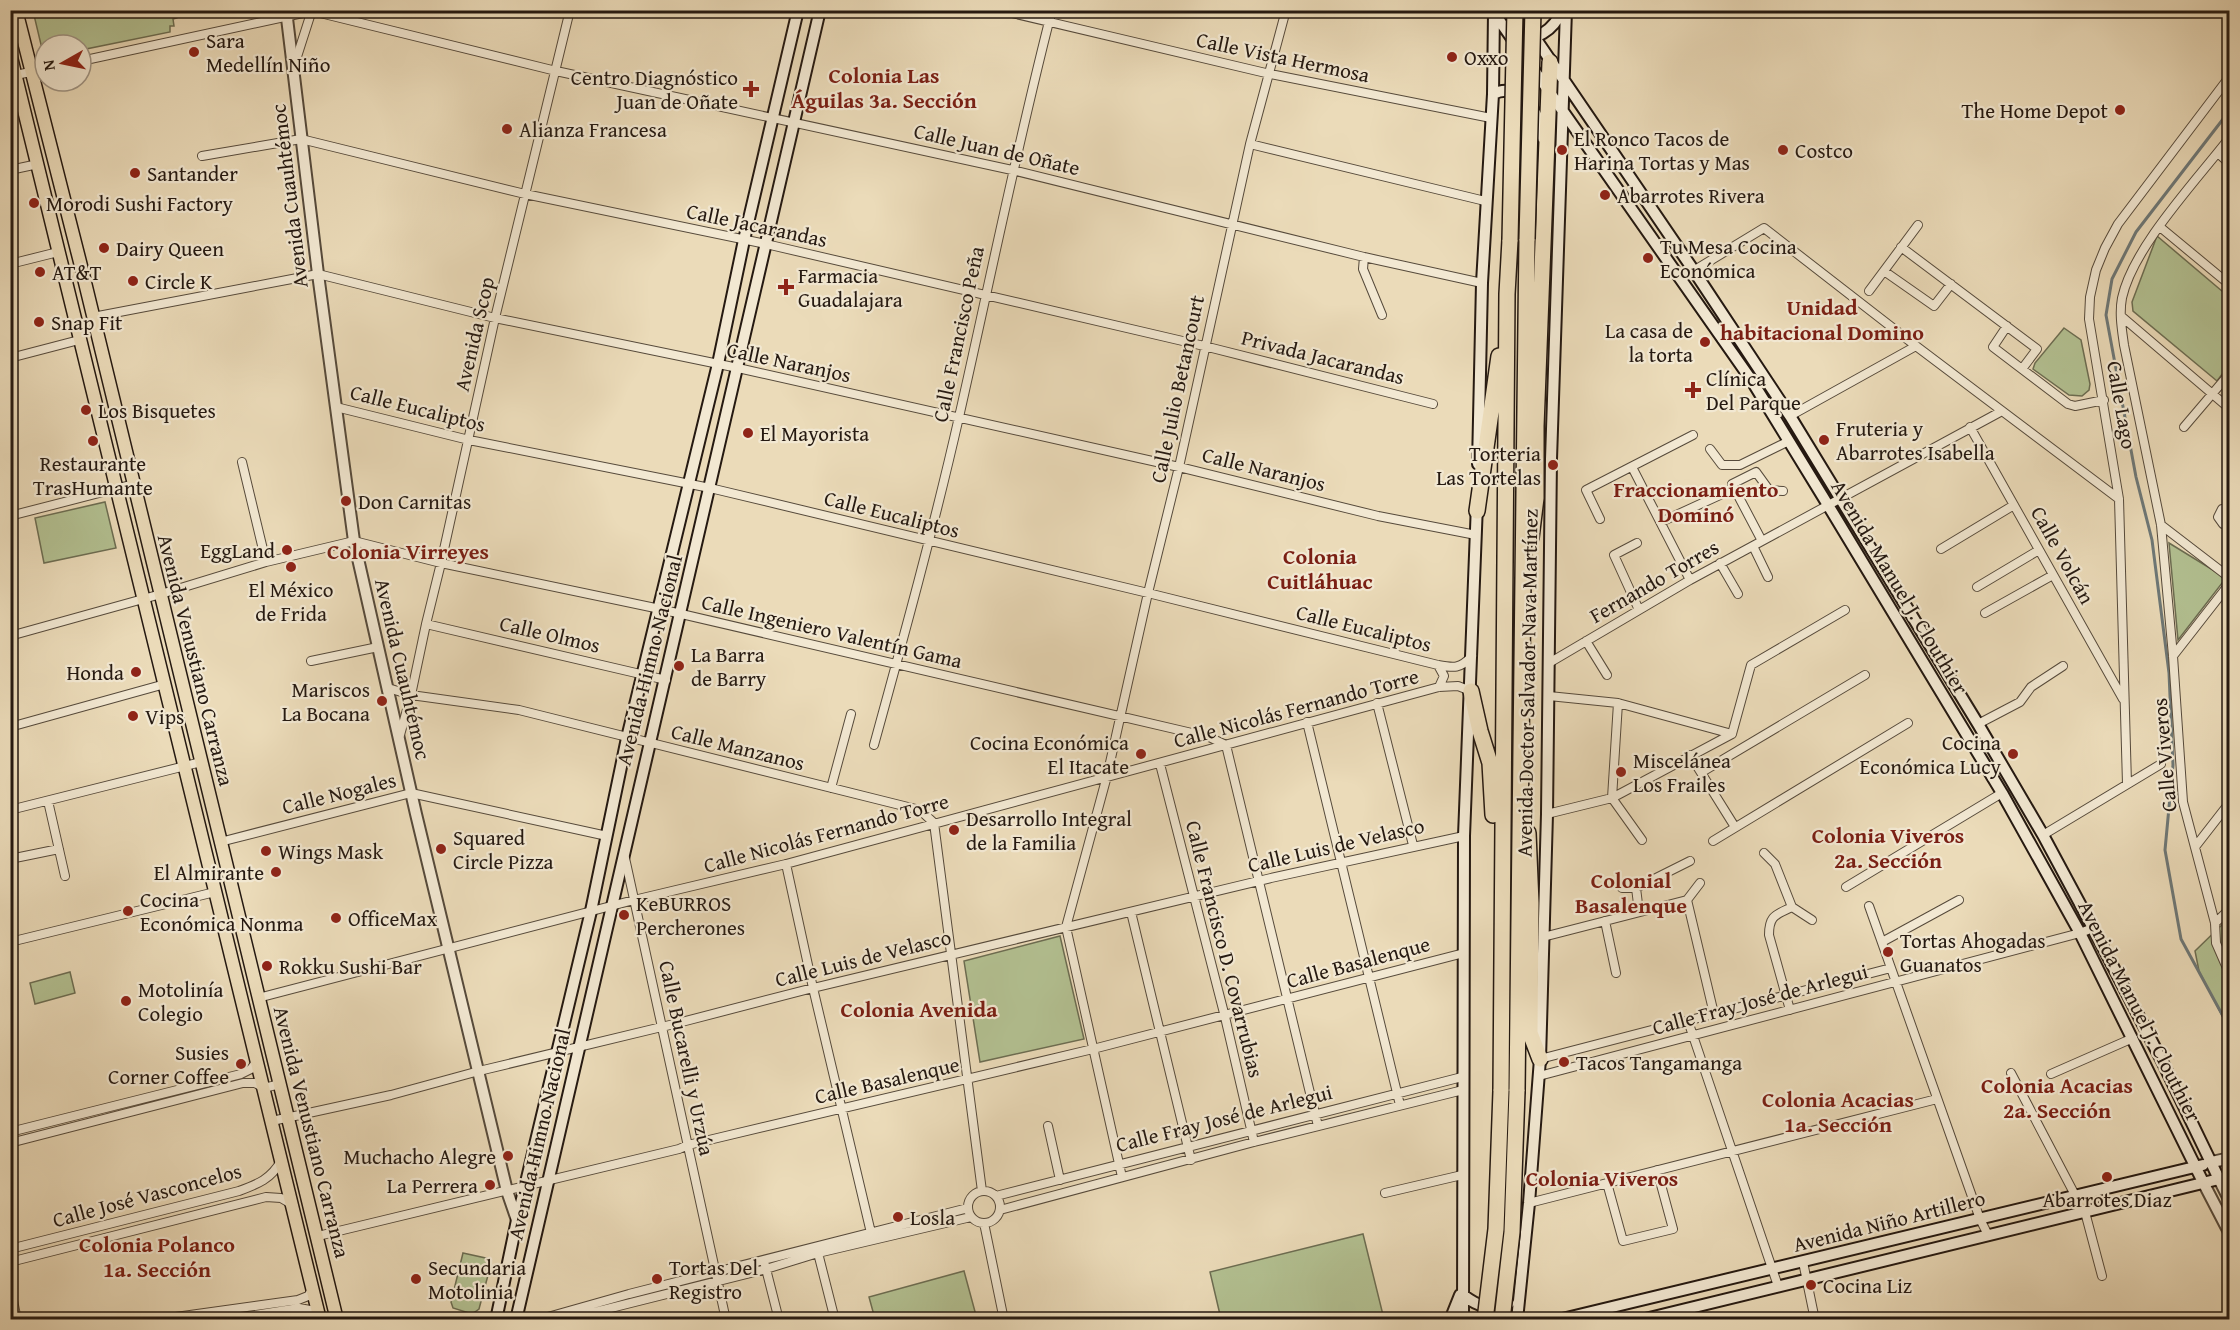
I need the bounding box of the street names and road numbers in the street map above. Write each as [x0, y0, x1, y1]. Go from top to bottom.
street label: Calle Vista Hermosa [1194, 24, 1372, 90]
street label: Avenida Cuauhtémoc [262, 102, 316, 290]
street label: Calle Juan de Oñate [911, 115, 1083, 183]
street label: Calle Jacarandas [684, 195, 830, 255]
street label: Calle Francisco Peña [924, 243, 992, 425]
street label: Avenida Scop [446, 274, 502, 394]
street label: Calle Julio Betancourt [1142, 292, 1212, 486]
street label: Privada Jacarandas [1238, 322, 1408, 392]
street label: Calle Naranjos [724, 334, 854, 390]
street label: Calle Lago [2099, 359, 2145, 451]
street label: Calle Eucaliptos [347, 376, 489, 440]
street label: Calle Naranjos [1199, 439, 1329, 499]
street label: Avenida Manuel J. Clouthier [1824, 474, 1977, 700]
street label: Calle Eucaliptos [821, 482, 963, 546]
street label: Calle Volcán [2023, 500, 2103, 610]
street label: Avenida Doctor Salvador Nava Martínez [1508, 509, 1546, 857]
street label: Avenida Venustiano Carranza [150, 531, 242, 789]
street label: Fernando Torres [1584, 531, 1724, 631]
street label: Avenida Himno Nacional [608, 551, 690, 769]
street label: Avenida Cuauhtémoc [367, 575, 439, 763]
street label: Calle Ingeniero Valentín Gama [699, 586, 965, 676]
street label: Calle Eucaliptos [1293, 596, 1435, 660]
street label: Calle Olmos [497, 607, 603, 661]
street label: Calle Nicolás Fernando Torre [1170, 660, 1422, 756]
street label: Calle Viveros [2144, 697, 2184, 813]
street label: Calle Manzanos [668, 715, 808, 779]
street label: Calle Nogales [279, 764, 399, 822]
street label: Calle Nicolás Fernando Torre [700, 785, 952, 881]
street label: Calle Luis de Velasco [1245, 810, 1427, 880]
street label: Calle Francisco D. Covarrubias [1178, 817, 1272, 1081]
street label: Avenida Manuel J. Clouthier [2071, 895, 2210, 1127]
street label: Calle Luis de Velasco [772, 921, 954, 995]
street label: Calle Basalenque [1283, 928, 1433, 996]
street label: Calle Fray José de Arlegui [1649, 955, 1871, 1043]
street label: Calle Bucarelli y Urzúa [651, 958, 723, 1158]
street label: Avenida Venustiano Carranza [266, 1003, 358, 1261]
street label: Avenida Himno Nacional [500, 1025, 578, 1243]
street label: Calle Basalenque [812, 1048, 962, 1112]
street label: Calle Fray José de Arlegui [1113, 1076, 1336, 1160]
street label: Calle José Vasconcelos [49, 1155, 245, 1235]
street label: Avenida Niño Artillero [1790, 1182, 1988, 1260]

